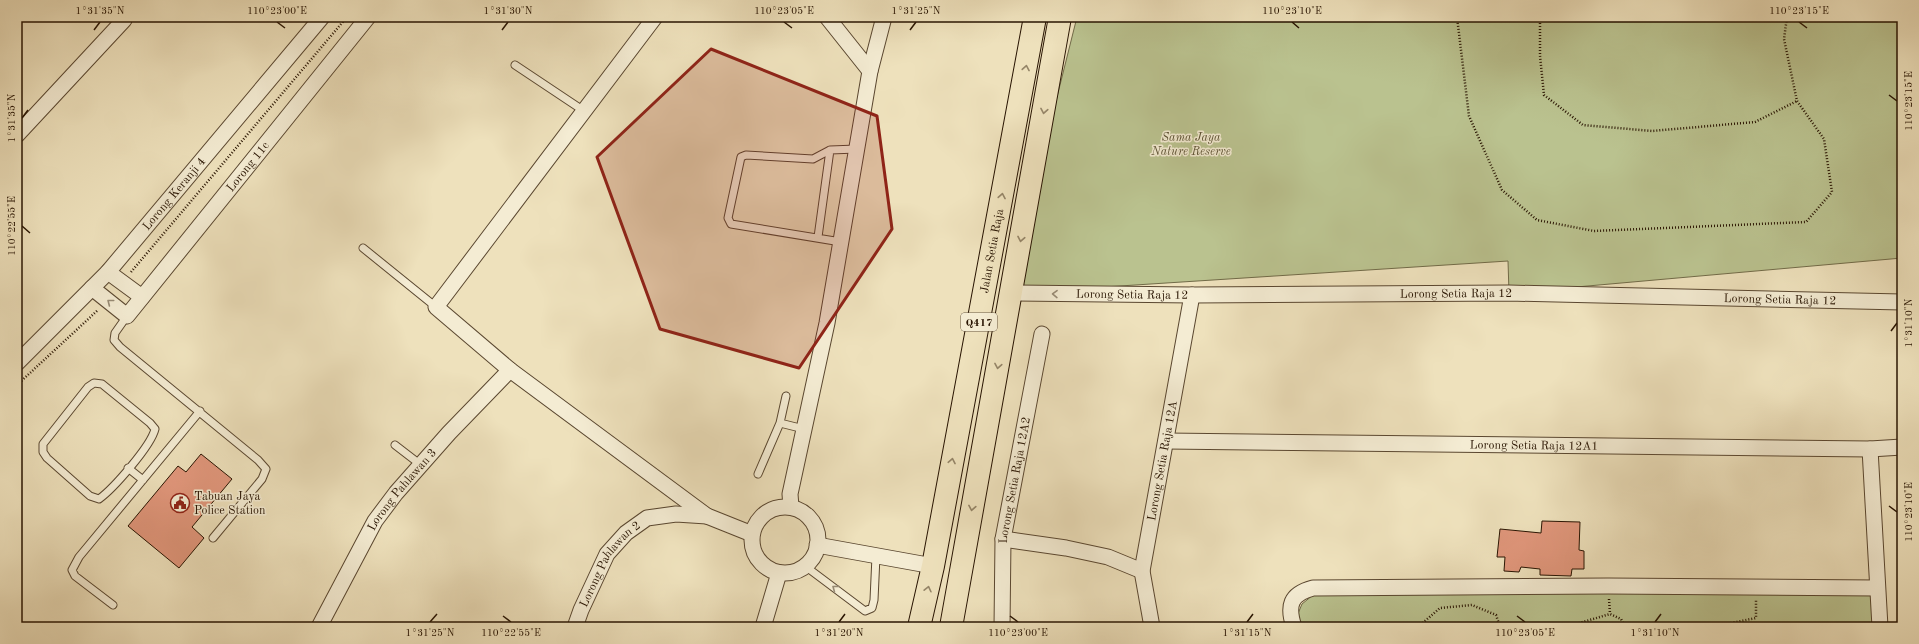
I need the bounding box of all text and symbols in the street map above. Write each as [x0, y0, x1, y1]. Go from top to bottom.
text: 1°31'35"N [76, 6, 125, 16]
text: 110°23'00"E [247, 6, 307, 16]
text: 1°31'30"N [484, 6, 533, 16]
text: 110°23'05"E [754, 6, 814, 16]
text: 1°31'25"N [892, 6, 941, 16]
text: 110°23'10"E [1262, 6, 1322, 16]
text: 110°23'15"E [1769, 6, 1829, 16]
one-way arrow [1021, 65, 1029, 71]
text: 110°23'15"E [1904, 71, 1914, 131]
text: 1°31'35"N [7, 93, 17, 142]
one-way arrow [1040, 107, 1048, 114]
park label: Sama Jaya Nature Reserve [1150, 132, 1231, 158]
street label: Lorong 11c [225, 140, 272, 194]
street label: Lorong Keranji 4 [141, 156, 208, 233]
one-way arrow [998, 193, 1006, 199]
text: 110°22'55"E [7, 196, 17, 256]
street label: Jalan Setia Raja [979, 208, 1006, 294]
one-way arrow [1017, 235, 1026, 242]
street label: Lorong Setia Raja 12 [1400, 288, 1512, 301]
one-way arrow [1052, 289, 1058, 298]
street label: Lorong Setia Raja 12 [1076, 289, 1188, 302]
street label: Lorong Setia Raja 12 [1723, 293, 1836, 307]
text: 1°31'10"N [1904, 298, 1914, 347]
one-way arrow [107, 300, 114, 307]
road number: Q417 [961, 313, 997, 331]
one-way arrow [994, 363, 1002, 370]
street label: Lorong Setia Raja 12A [1146, 400, 1180, 522]
street label: Lorong Setia Raja 12A2 [998, 416, 1033, 543]
street label: Lorong Setia Raja 12A1 [1470, 439, 1598, 453]
street label: Lorong Pahlawan 3 [366, 447, 439, 533]
one-way arrow [948, 458, 956, 464]
text: 110°23'10"E [1904, 482, 1914, 542]
place label: Tabuan Jaya Police Station [194, 491, 266, 517]
public building icon: Tabuan Jaya Police Station [169, 492, 191, 514]
one-way arrow [969, 505, 977, 511]
street label: Lorong Pahlawan 2 [578, 520, 643, 609]
one-way arrow [833, 586, 840, 593]
one-way arrow [923, 586, 931, 592]
text: 1°31'25"N [406, 628, 455, 638]
text: 110°22'55"E [481, 628, 541, 638]
text: 1°31'20"N [815, 628, 864, 638]
text: 110°23'00"E [988, 628, 1048, 638]
text: 1°31'15"N [1223, 628, 1272, 638]
text: 110°23'05"E [1495, 628, 1555, 638]
text: 1°31'10"N [1631, 628, 1680, 638]

